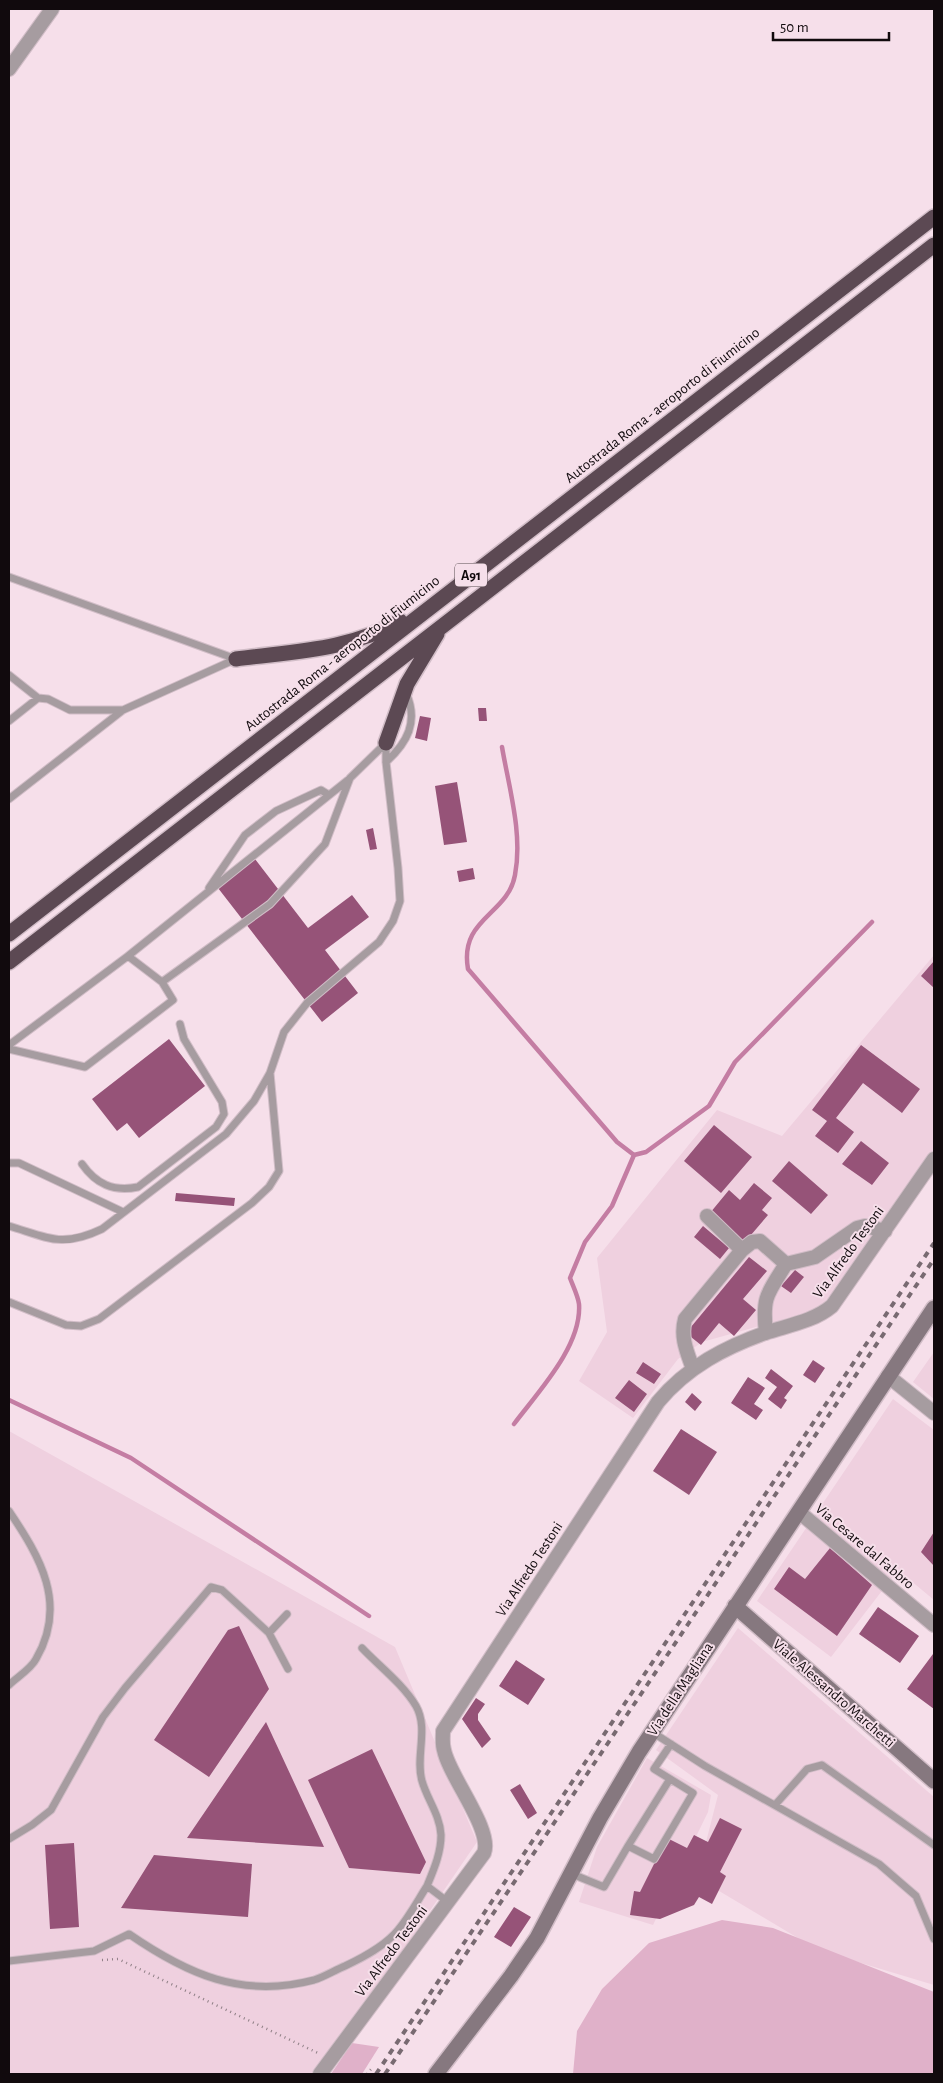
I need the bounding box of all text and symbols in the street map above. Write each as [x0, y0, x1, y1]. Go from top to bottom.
scale bar [773, 10, 889, 42]
text: 50 m [780, 20, 809, 35]
street label: Autostrada Roma - aeroporto di Fiumicino [562, 325, 762, 486]
road number: A91 [455, 564, 487, 586]
street label: Autostrada Roma - aeroporto di Fiumicino [242, 573, 442, 734]
street label: Via Alfredo Testoni [810, 1203, 887, 1301]
street label: Via Cesare dal Fabbro [812, 1501, 917, 1592]
street label: Via Alfredo Testoni [493, 1519, 566, 1619]
street label: Viale Alessandro Marchetti [770, 1636, 898, 1750]
street label: Via della Magliana [645, 1640, 716, 1739]
street label: Via Alfredo Testoni [352, 1903, 430, 2000]

